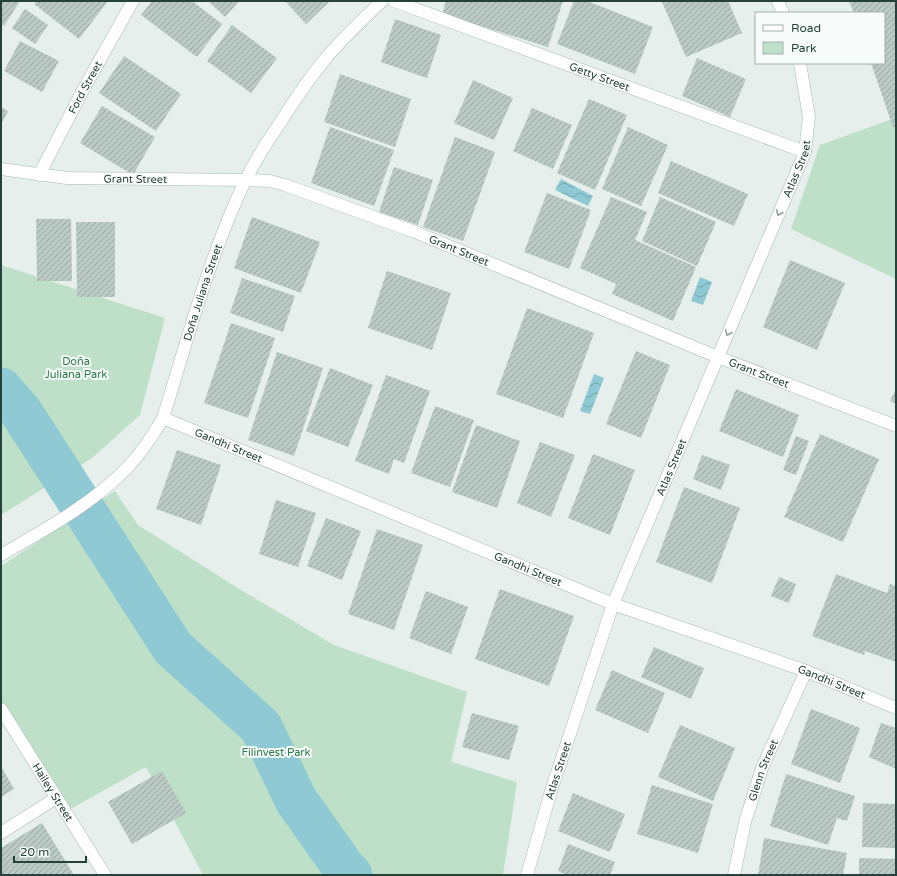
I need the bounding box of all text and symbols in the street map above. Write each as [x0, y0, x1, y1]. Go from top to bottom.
legend [755, 12, 885, 64]
text: Road [791, 21, 821, 35]
text: Park [791, 41, 817, 55]
street label: Ford Street [65, 59, 105, 116]
street label: Getty Street [568, 60, 631, 94]
street label: Atlas Street [780, 139, 813, 199]
street label: Grant Street [103, 172, 167, 186]
one-way arrow [776, 209, 784, 217]
street label: Grant Street [427, 232, 491, 268]
street label: Doña Juliana Street [180, 242, 225, 342]
one-way arrow [725, 329, 733, 336]
park label: Doña Juliana Park [45, 355, 107, 381]
street label: Grant Street [727, 355, 791, 390]
street label: Gandhi Street [193, 425, 264, 465]
street label: Atlas Street [653, 437, 689, 498]
street label: Gandhi Street [492, 549, 564, 589]
street label: Gandhi Street [796, 662, 867, 701]
street label: Glenn Street [746, 737, 781, 803]
street label: Atlas Street [542, 740, 574, 801]
park label: Filinvest Park [241, 746, 311, 759]
street label: Hailey Street [30, 760, 76, 824]
scale bar [14, 838, 86, 864]
text: 20 m [20, 845, 49, 859]

